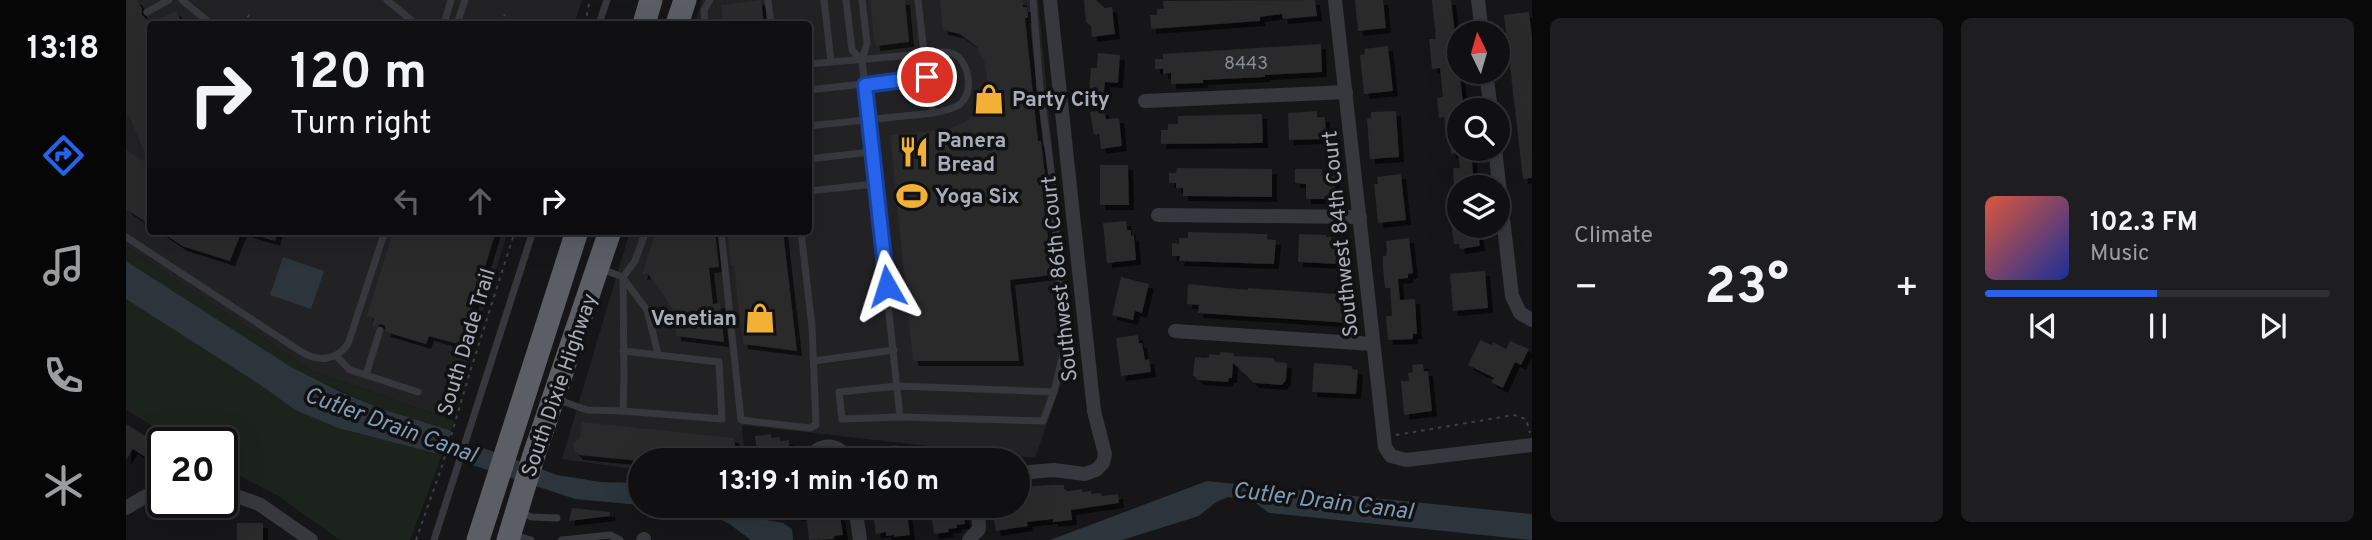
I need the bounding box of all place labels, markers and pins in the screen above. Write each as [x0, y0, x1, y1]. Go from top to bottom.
pin [897, 47, 957, 107]
shop icon: Party City [972, 82, 1006, 116]
place label: Party City [1012, 87, 1110, 114]
place label: Panera Bread [937, 128, 1006, 179]
restaurant icon: Panera Bread [897, 135, 931, 169]
sports icon: Yoga Six [895, 179, 929, 213]
place label: Yoga Six [935, 184, 1019, 211]
shop icon: Venetian [743, 301, 777, 335]
place label: Venetian [651, 306, 737, 333]

